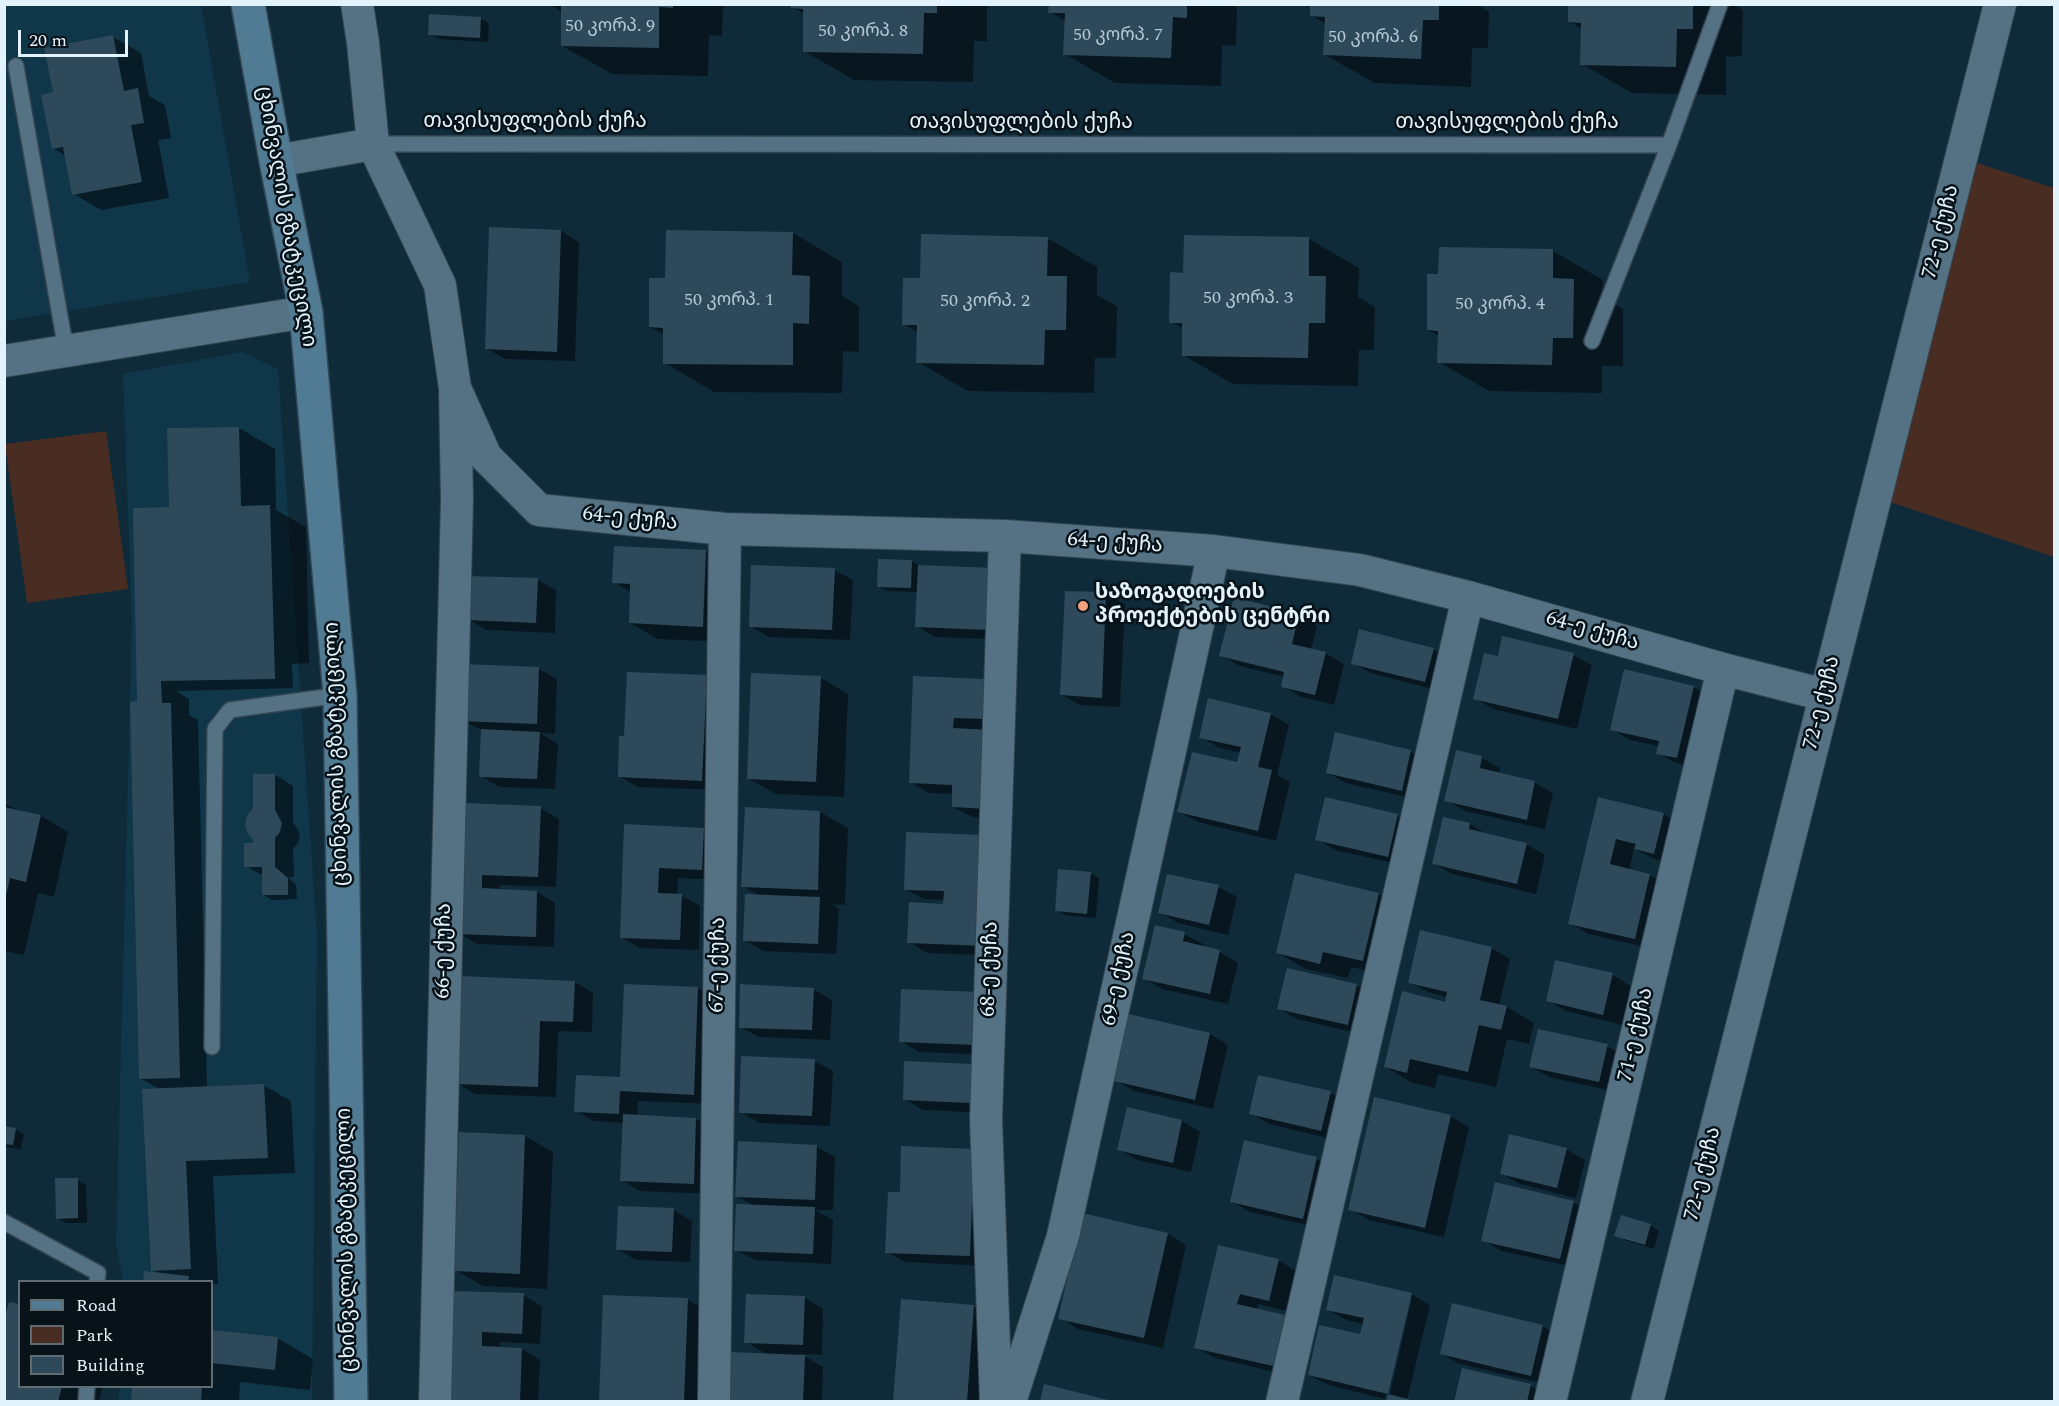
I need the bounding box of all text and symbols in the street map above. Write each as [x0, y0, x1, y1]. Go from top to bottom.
house number: 50 კორპ. 9 [565, 16, 655, 38]
scale bar [21, 18, 130, 56]
house number: 50 კორპ. 8 [818, 21, 908, 43]
house number: 50 კორპ. 7 [1073, 25, 1163, 47]
text: 20 m [29, 27, 67, 54]
house number: 50 კორპ. 6 [1328, 27, 1418, 49]
street label: ცხინვალის გზატკეცილი [250, 85, 320, 349]
street label: თავისუფლების ქუჩა [423, 110, 647, 136]
street label: თავისუფლების ქუჩა [909, 111, 1133, 137]
street label: თავისუფლების ქუჩა [1395, 111, 1619, 137]
street label: 72-ე ქუჩა [1918, 183, 1966, 281]
house number: 50 კორპ. 3 [1203, 288, 1293, 310]
house number: 50 კორპ. 1 [684, 290, 774, 312]
house number: 50 კორპ. 2 [940, 291, 1030, 313]
house number: 50 კორპ. 4 [1455, 294, 1545, 316]
street label: 64-ე ქუჩა [581, 502, 679, 538]
street label: 64-ე ქუჩა [1066, 528, 1164, 560]
place label: საზოგადოების პროექტების ცენტრი [1095, 581, 1330, 631]
marker: საზოგადოების პროექტების ცენტრი [1076, 599, 1090, 613]
street label: 64-ე ქუჩა [1543, 607, 1641, 657]
street label: ცხინვალის გზატკეცილი [321, 621, 355, 887]
street label: 72-ე ქუჩა [1799, 654, 1847, 752]
street label: 66-ე ქუჩა [432, 903, 458, 999]
street label: 67-ე ქუჩა [706, 917, 732, 1013]
street label: 68-ე ქუჩა [977, 921, 1005, 1017]
street label: 69-ე ქუჩა [1098, 930, 1142, 1028]
street label: 71-ე ქუჩა [1614, 986, 1660, 1084]
street label: ცხინვალის გზატკეცილი [333, 1108, 363, 1372]
street label: 72-ე ქუჩა [1680, 1125, 1728, 1223]
legend [18, 1280, 213, 1388]
text: Road [76, 1292, 117, 1319]
text: Park [76, 1322, 113, 1349]
text: Building [76, 1352, 145, 1379]

